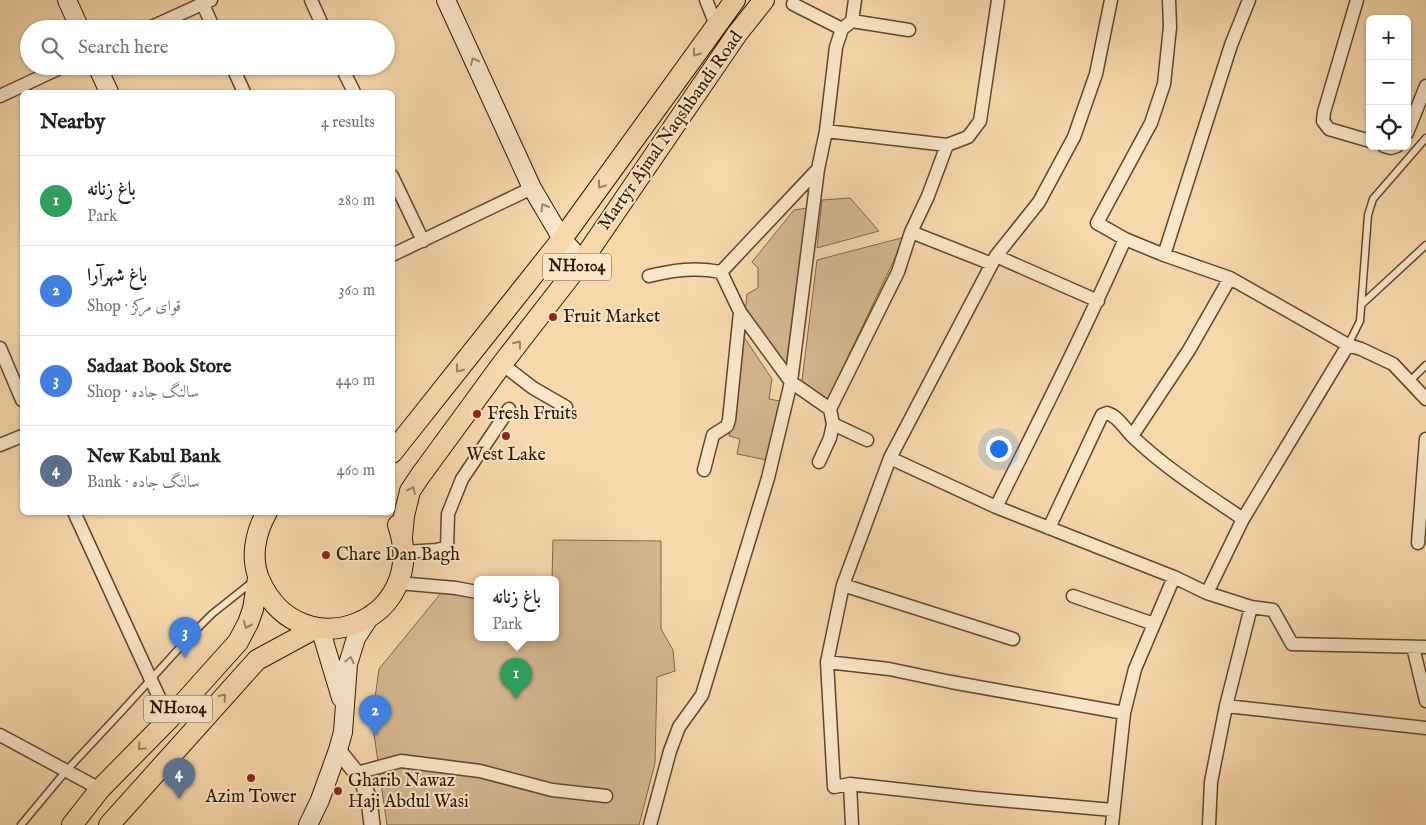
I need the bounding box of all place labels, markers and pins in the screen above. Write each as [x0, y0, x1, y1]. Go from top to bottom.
place label: Fruit Market [563, 306, 660, 329]
marker: Fruit Market [547, 311, 559, 323]
place label: Fresh Fruits [487, 403, 577, 426]
marker: Fresh Fruits [471, 408, 483, 420]
marker: West Lake [500, 430, 512, 442]
place label: West Lake [466, 444, 546, 467]
place label: Chare Dan Bagh [336, 544, 460, 567]
marker: Chare Dan Bagh [320, 549, 332, 561]
pin: 3 [169, 617, 201, 658]
pin: 1 [500, 658, 532, 699]
pin: 2 [359, 695, 391, 736]
pin: 4 [163, 758, 195, 799]
place label: Gharib Nawaz Haji Abdul Wasi [348, 770, 469, 814]
marker: Azim Tower [245, 772, 257, 784]
marker: Gharib Nawaz Haji Abdul Wasi [332, 785, 344, 797]
place label: Azim Tower [205, 786, 297, 809]

